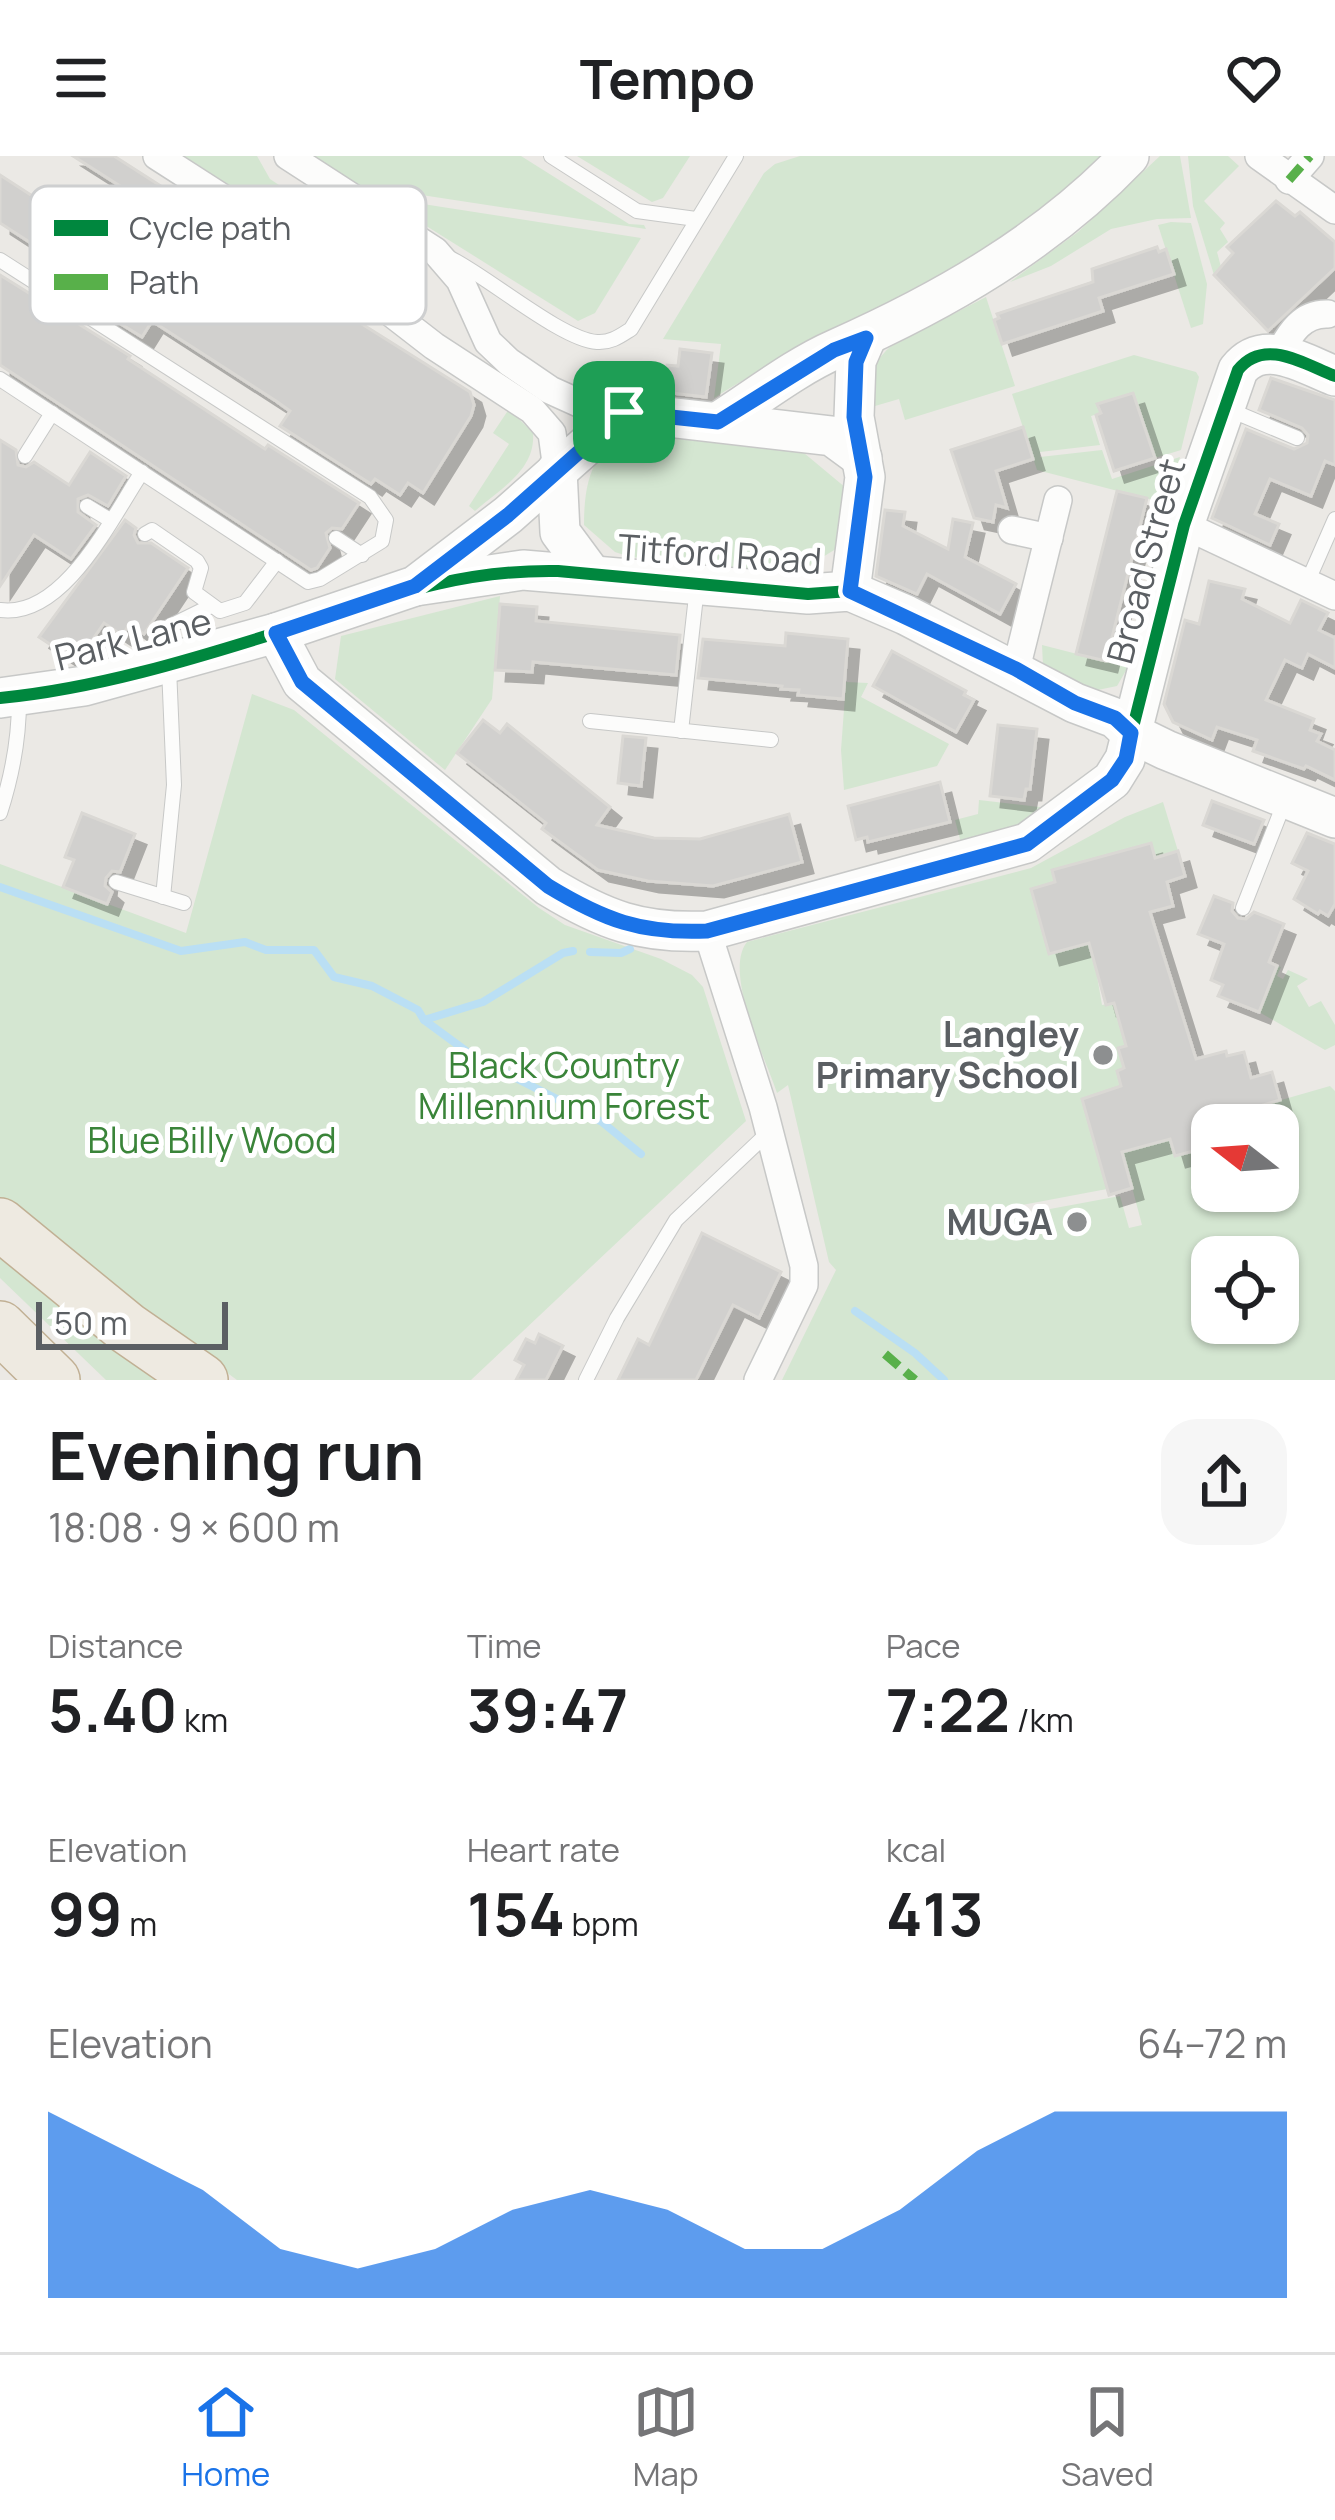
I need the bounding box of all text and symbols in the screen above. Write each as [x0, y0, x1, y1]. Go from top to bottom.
text: Tempo [580, 41, 755, 115]
icon: menu [48, 45, 114, 111]
icon: heart [1221, 45, 1287, 111]
legend [30, 186, 426, 324]
text: Cycle path [129, 205, 291, 250]
text: Path [129, 259, 199, 304]
pin [573, 361, 675, 463]
icon: arrive [591, 379, 657, 445]
street label: Broad Street [1095, 453, 1196, 669]
street label: Titford Road [617, 522, 824, 585]
street label: Park Lane [50, 595, 216, 682]
place label: Langley Primary School [816, 1009, 1079, 1099]
park label: Black Country Millennium Forest [418, 1040, 710, 1130]
marker: Langley Primary School [1090, 1042, 1116, 1068]
north arrow [1191, 1104, 1299, 1212]
map controls [1191, 1104, 1299, 1344]
park label: Blue Billy Wood [87, 1115, 337, 1164]
place label: MUGA [947, 1197, 1053, 1246]
marker: MUGA [1064, 1209, 1090, 1235]
button: locate [1191, 1236, 1299, 1344]
scale bar [36, 1296, 228, 1349]
text: 50 m [54, 1300, 128, 1345]
text: Evening run [48, 1410, 424, 1500]
button: share [1161, 1419, 1287, 1545]
text: 18:08 · 9 × 600 m [48, 1500, 340, 1554]
text: Distance [48, 1623, 183, 1668]
text: Time [467, 1623, 542, 1668]
text: Pace [886, 1623, 961, 1668]
text: 5.40 [48, 1668, 177, 1750]
text: 39:47 [467, 1668, 628, 1750]
text: 7:22 [886, 1668, 1010, 1750]
text: km [177, 1697, 228, 1742]
text: /km [1010, 1697, 1074, 1742]
text: Elevation [48, 1827, 187, 1872]
text: Heart rate [467, 1827, 620, 1872]
text: kcal [886, 1827, 946, 1872]
text: 99 [48, 1872, 123, 1954]
text: 154 [467, 1872, 565, 1954]
text: 413 [886, 1872, 984, 1954]
text: m [123, 1901, 157, 1946]
text: bpm [565, 1901, 639, 1946]
text: Elevation [48, 2016, 213, 2070]
text: 64–72 m [1137, 2016, 1287, 2070]
tab: Home [181, 2379, 270, 2496]
tab: Map [633, 2379, 699, 2496]
tab: Saved [1061, 2379, 1154, 2496]

